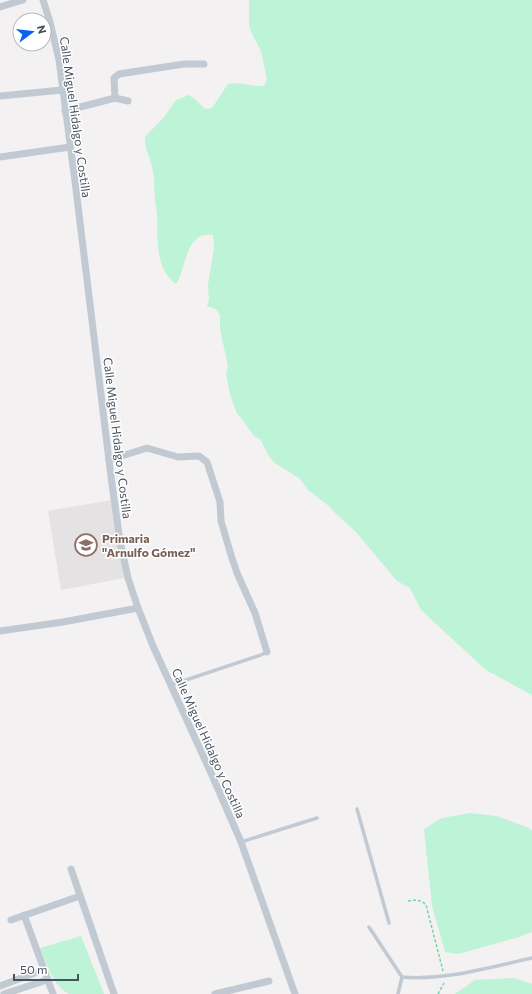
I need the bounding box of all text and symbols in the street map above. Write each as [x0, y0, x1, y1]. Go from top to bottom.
north arrow [12, 12, 52, 52]
text: N [35, 24, 49, 35]
street label: Calle Miguel Hidalgo y Costilla [58, 36, 94, 198]
street label: Calle Miguel Hidalgo y Costilla [101, 357, 135, 519]
place label: Primaria "Arnulfo Gómez" [102, 531, 195, 559]
school or university icon: Primaria "Arnulfo Gómez" [73, 532, 99, 558]
street label: Calle Miguel Hidalgo y Costilla [170, 666, 248, 820]
scale bar [14, 956, 78, 982]
text: 50 m [20, 962, 48, 976]

